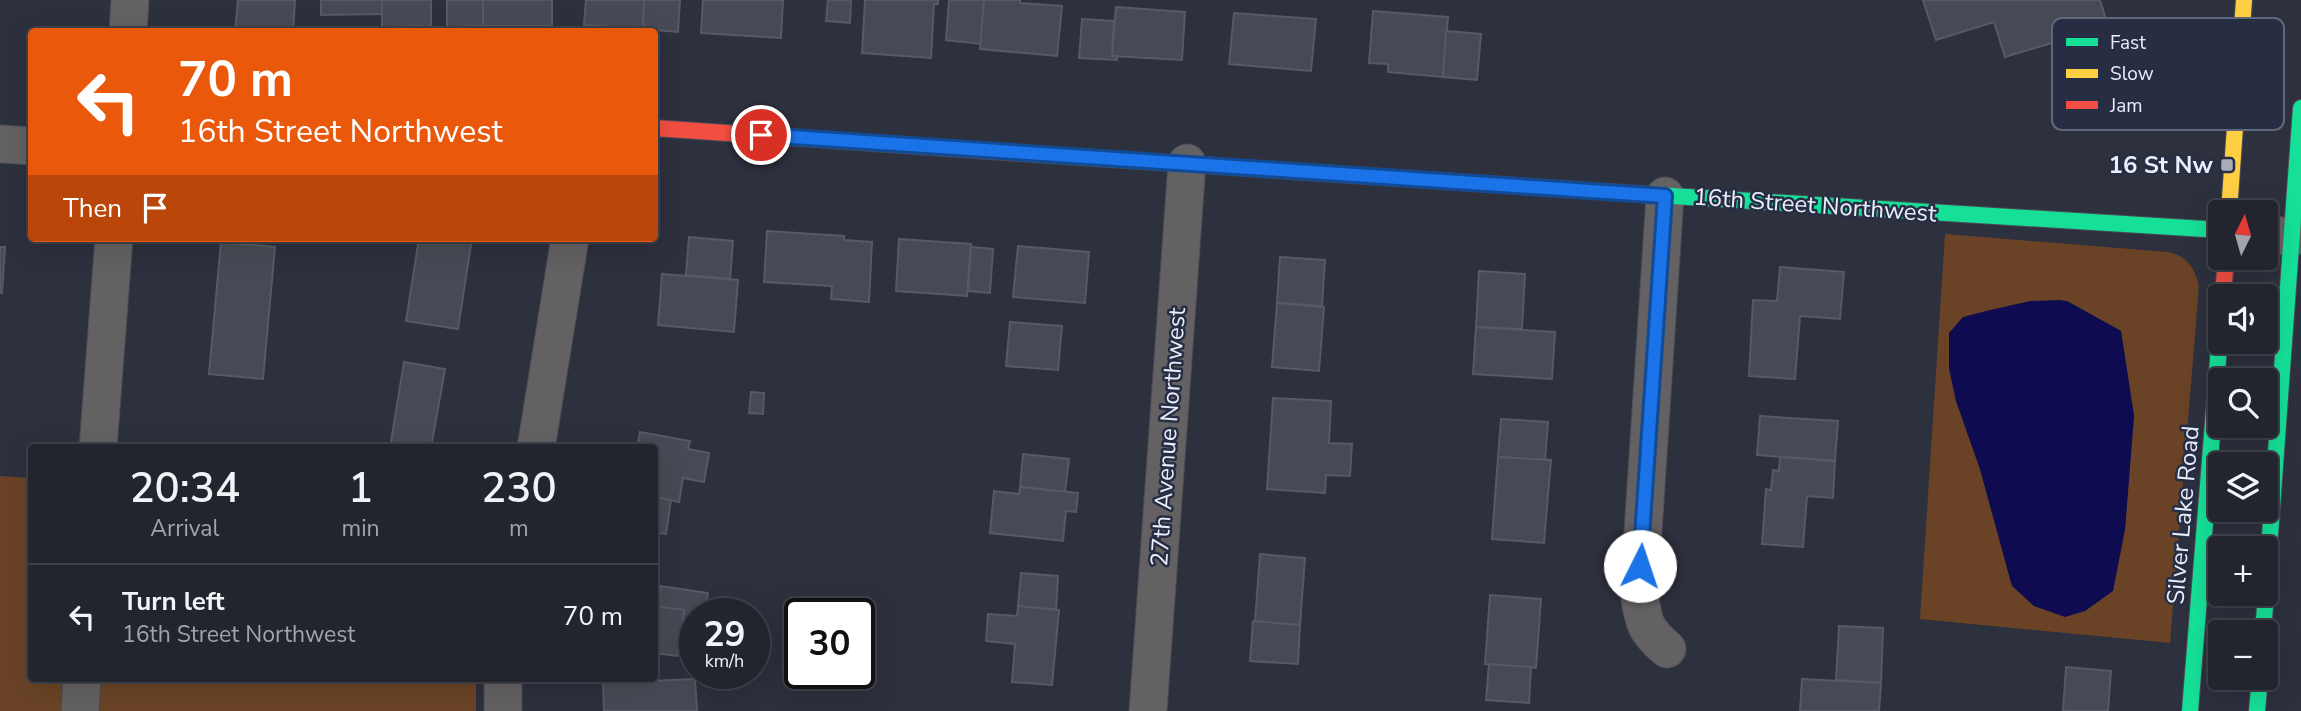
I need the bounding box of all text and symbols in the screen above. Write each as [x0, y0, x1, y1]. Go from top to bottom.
legend [2052, 18, 2284, 130]
text: Fast [2110, 30, 2146, 56]
text: 70 m [178, 46, 293, 113]
icon: left [63, 56, 154, 147]
text: Slow [2110, 61, 2154, 87]
text: Jam [2109, 93, 2143, 119]
pin [731, 105, 791, 165]
text: 16th Street Northwest [178, 110, 503, 153]
icon: arrive [742, 116, 780, 154]
place label: 16 St Nw [2109, 149, 2214, 181]
marker: 16 St Nw [2219, 157, 2235, 173]
street label: 16th Street Northwest [1692, 181, 1938, 229]
icon: arrive [136, 189, 174, 227]
text: Then [63, 191, 122, 226]
north arrow [2208, 200, 2278, 270]
map controls [2208, 200, 2278, 690]
button: sound [2208, 284, 2278, 354]
street label: 27th Avenue Northwest [1143, 306, 1193, 568]
button: search [2208, 368, 2278, 438]
street label: Silver Lake Road [2159, 424, 2207, 606]
button: layers [2208, 452, 2278, 522]
text: 20:34 [129, 460, 240, 517]
text: 1 [348, 460, 373, 517]
text: 230 [481, 460, 557, 517]
text: Arrival [150, 513, 219, 544]
text: min [342, 513, 380, 544]
text: m [509, 513, 529, 544]
position arrow [1603, 529, 1677, 603]
button: + [2208, 536, 2278, 606]
text: Turn left [122, 584, 225, 619]
icon: left [63, 598, 101, 636]
speed limit sign: 30 [784, 598, 875, 689]
text: 70 m [563, 599, 623, 634]
text: 29 [703, 611, 746, 658]
text: 16th Street Northwest [122, 619, 355, 650]
button: − [2208, 620, 2278, 690]
text: km/h [705, 649, 744, 673]

